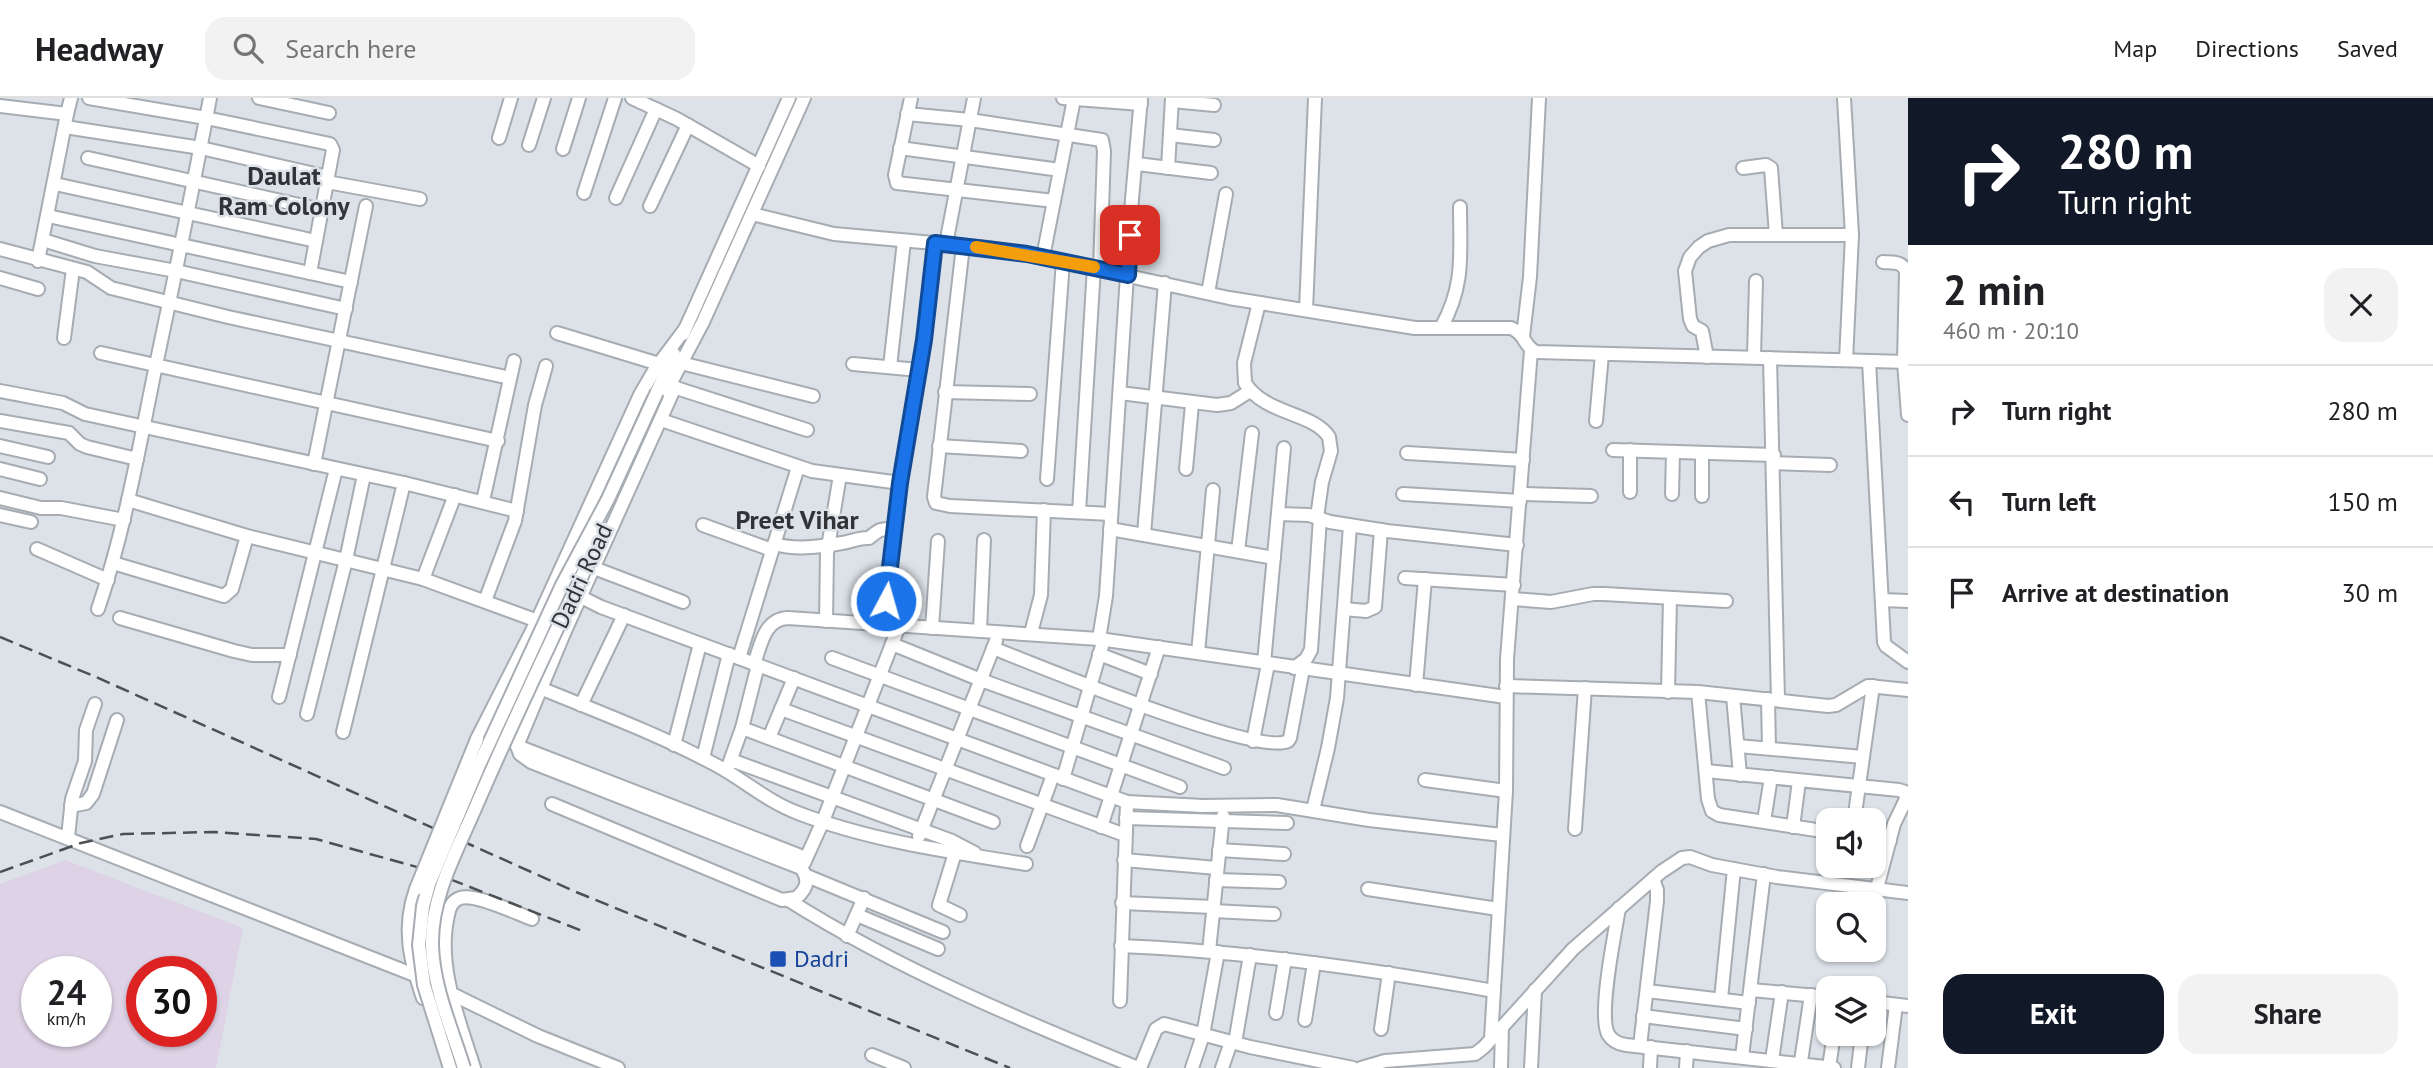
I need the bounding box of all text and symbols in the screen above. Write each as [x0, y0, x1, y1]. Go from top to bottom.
search box [205, 17, 695, 80]
text: Headway [35, 27, 163, 70]
icon: search [229, 29, 267, 67]
text: Search here [285, 32, 416, 65]
text: Map [2113, 33, 2157, 64]
text: Directions [2195, 33, 2299, 64]
text: Saved [2337, 33, 2398, 64]
text: 280 m [2058, 119, 2193, 183]
icon: right [1943, 126, 2034, 217]
district label: Daulat Ram Colony [218, 159, 350, 222]
text: Turn right [2058, 181, 2192, 223]
pin [1100, 205, 1160, 265]
icon: arrive [1111, 216, 1149, 254]
text: 2 min [1943, 262, 2045, 317]
button: close [2324, 268, 2398, 342]
text: 460 m · 20:10 [1943, 316, 2079, 345]
icon: right [1943, 392, 1981, 430]
text: Turn right [2002, 394, 2111, 427]
text: 280 m [2327, 394, 2398, 427]
icon: left [1943, 483, 1981, 521]
text: Turn left [2002, 485, 2096, 518]
text: 150 m [2327, 485, 2398, 518]
district label: Preet Vihar [735, 503, 859, 536]
street label: Dadri Road [544, 518, 619, 633]
position arrow [849, 564, 923, 638]
icon: arrive [1943, 574, 1981, 612]
text: Arrive at destination [2002, 576, 2229, 609]
text: 30 m [2342, 576, 2398, 609]
map controls [1816, 808, 1886, 1046]
button: sound [1816, 808, 1886, 878]
button: search [1816, 892, 1886, 962]
place label: Dadri [794, 943, 849, 974]
marker: Dadri [768, 949, 788, 969]
speed limit sign: 30 [126, 956, 217, 1047]
text: 24 [47, 969, 86, 1015]
button: Exit [1943, 974, 2164, 1054]
button: Share [2178, 974, 2398, 1054]
button: layers [1816, 976, 1886, 1046]
text: km/h [47, 1007, 86, 1030]

